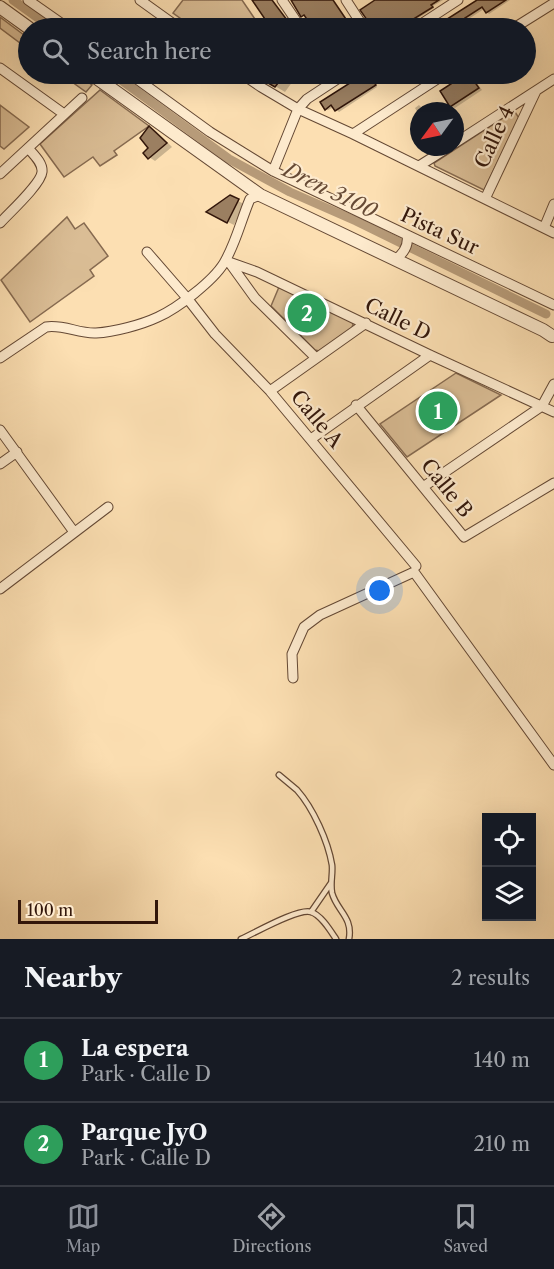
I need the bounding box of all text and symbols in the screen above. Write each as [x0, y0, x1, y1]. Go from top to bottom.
search box [18, 18, 536, 84]
icon: search [39, 35, 72, 68]
text: Search here [87, 38, 212, 65]
north arrow [410, 102, 464, 156]
street label: Calle 4 [469, 102, 519, 172]
water label: Dren 3100 [278, 156, 381, 224]
street label: Pista Sur [397, 203, 483, 260]
pin: 2 [288, 290, 326, 336]
street label: Calle D [361, 293, 435, 345]
street label: Calle A [286, 385, 349, 454]
pin: 1 [418, 388, 458, 434]
street label: Calle B [416, 454, 478, 522]
your location [365, 576, 394, 605]
map controls [482, 813, 536, 921]
button: locate [482, 813, 536, 867]
button: layers [482, 867, 536, 921]
scale bar [18, 897, 158, 924]
text: 100 m [27, 900, 73, 920]
text: Nearby [24, 962, 122, 994]
text: 2 results [451, 966, 530, 990]
text: La espera [81, 1035, 189, 1062]
text: 1 [39, 1048, 48, 1072]
text: 140 m [473, 1048, 530, 1072]
text: Park · Calle D [81, 1062, 211, 1086]
text: Parque JyO [81, 1119, 207, 1146]
text: 2 [38, 1132, 49, 1156]
text: 210 m [473, 1132, 530, 1156]
text: Park · Calle D [81, 1146, 211, 1170]
tab: Map [66, 1200, 100, 1256]
tab: Directions [232, 1200, 311, 1256]
tab: Saved [444, 1200, 488, 1256]

